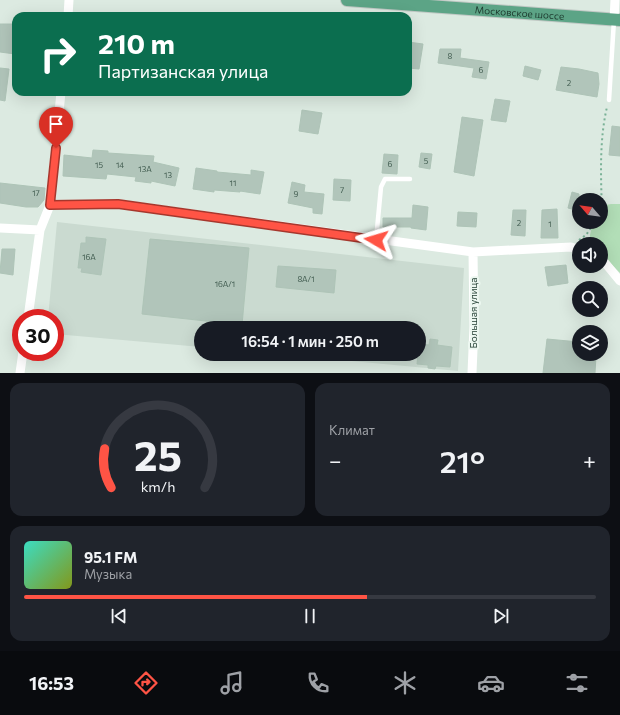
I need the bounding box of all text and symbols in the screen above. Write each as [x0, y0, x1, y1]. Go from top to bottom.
street label: Московское шоссе [474, 3, 565, 22]
text: 210 m [98, 26, 175, 60]
icon: right [32, 28, 84, 80]
house number: 8 [448, 51, 453, 61]
text: Партизанская улица [98, 60, 268, 82]
house number: 6 [479, 65, 484, 75]
house number: 2 [567, 78, 572, 88]
pin [39, 107, 73, 148]
icon: arrive [45, 113, 67, 135]
house number: 5 [424, 156, 429, 166]
house number: 6 [388, 159, 393, 169]
house number: 15 [95, 160, 103, 170]
house number: 14 [116, 160, 124, 170]
house number: 13А [138, 164, 152, 174]
house number: 13 [164, 170, 172, 180]
house number: 11 [230, 178, 236, 188]
house number: 7 [340, 185, 344, 195]
house number: 17 [32, 188, 40, 198]
house number: 9 [294, 189, 299, 199]
north arrow [572, 193, 608, 229]
map controls [572, 193, 608, 361]
house number: 2 [517, 218, 522, 228]
position arrow [355, 219, 397, 261]
house number: 1 [548, 219, 552, 229]
button: sound [572, 237, 608, 273]
house number: 16A [82, 252, 96, 262]
house number: 8A/1 [297, 274, 315, 284]
street label: Большая улица [467, 277, 479, 349]
house number: 16A/1 [215, 279, 235, 289]
button: search [572, 281, 608, 317]
speed limit sign: 30 [12, 309, 64, 361]
button: layers [572, 325, 608, 361]
text: 16:54 · 1 мин · 250 m [241, 332, 379, 350]
text: Климат [329, 422, 375, 438]
text: 25 [134, 428, 181, 479]
text: 21° [440, 442, 485, 479]
text: − [329, 447, 342, 474]
text: + [583, 447, 596, 474]
text: km/h [140, 476, 175, 494]
text: 95.1 FM [84, 548, 137, 566]
text: Музыка [84, 566, 132, 582]
icon: previous [108, 605, 130, 627]
icon: pause [299, 605, 321, 627]
icon: next [490, 605, 512, 627]
icon: directions [132, 669, 160, 697]
icon: music [218, 669, 246, 697]
icon: phone [304, 669, 332, 697]
icon: climate [391, 669, 419, 697]
icon: car [477, 669, 505, 697]
icon: filters [563, 669, 591, 697]
text: 16:53 [29, 672, 74, 694]

